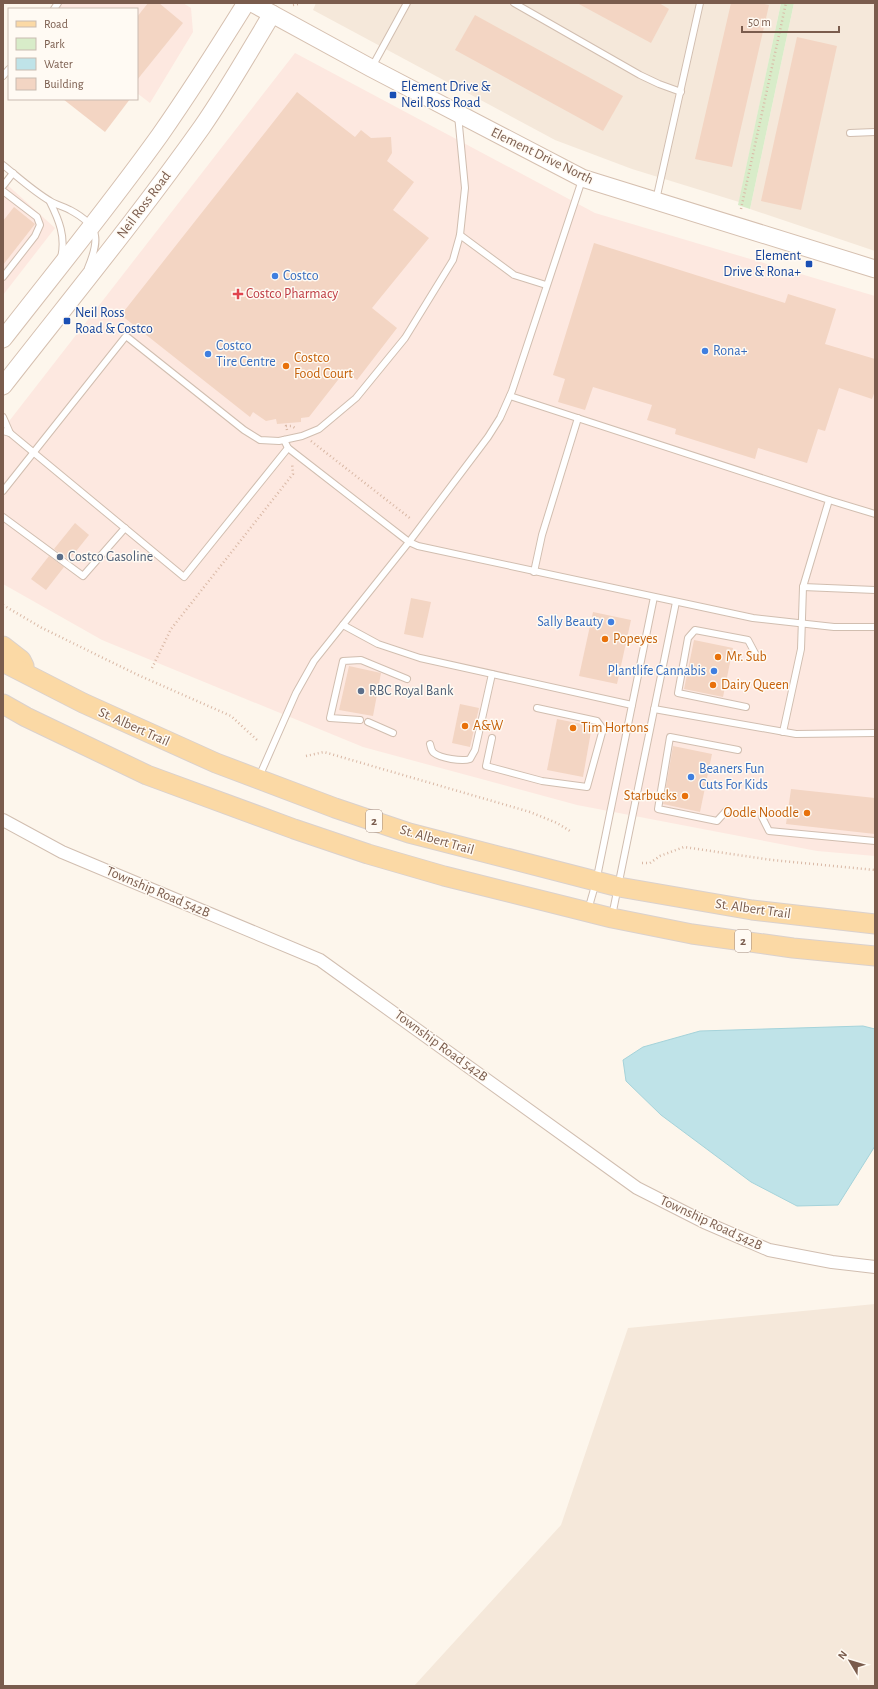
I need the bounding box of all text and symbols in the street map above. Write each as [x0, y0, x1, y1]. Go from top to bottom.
legend [8, 8, 138, 100]
scale bar [742, 8, 839, 34]
text: 50 m [748, 16, 771, 28]
text: Road [44, 18, 68, 30]
text: Park [44, 38, 65, 50]
text: Water [44, 58, 73, 70]
text: Building [44, 78, 84, 90]
place label: Element Drive & Neil Ross Road [401, 80, 491, 110]
marker: Element Drive & Neil Ross Road [388, 90, 398, 100]
street label: Element Drive North [489, 125, 595, 187]
street label: Neil Ross Road [114, 169, 174, 241]
place label: Element Drive & Rona+ [723, 249, 802, 279]
marker: Element Drive & Rona+ [804, 259, 814, 269]
place label: Costco [283, 269, 319, 283]
marker: Costco [270, 271, 280, 281]
place label: Costco Pharmacy [246, 287, 338, 301]
marker: Costco Pharmacy [233, 289, 243, 299]
place label: Neil Ross Road & Costco [75, 306, 153, 336]
marker: Neil Ross Road & Costco [62, 316, 72, 326]
place label: Costco Tire Centre [216, 339, 276, 369]
place label: Rona+ [713, 344, 748, 358]
marker: Rona+ [700, 346, 710, 356]
marker: Costco Tire Centre [203, 349, 213, 359]
place label: Costco Food Court [294, 351, 353, 381]
marker: Costco Food Court [281, 361, 291, 371]
place label: Costco Gasoline [68, 550, 153, 564]
marker: Costco Gasoline [55, 552, 65, 562]
place label: Sally Beauty [537, 615, 603, 629]
marker: Sally Beauty [606, 617, 616, 627]
place label: Popeyes [613, 632, 658, 646]
marker: Popeyes [600, 634, 610, 644]
place label: Mr. Sub [726, 650, 767, 664]
marker: Mr. Sub [713, 652, 723, 662]
place label: Plantlife Cannabis [607, 664, 706, 678]
marker: Plantlife Cannabis [709, 666, 719, 676]
place label: Dairy Queen [721, 678, 789, 692]
marker: Dairy Queen [708, 680, 718, 690]
place label: RBC Royal Bank [369, 684, 454, 698]
marker: RBC Royal Bank [356, 686, 366, 696]
street label: St. Albert Trail [96, 705, 172, 749]
place label: A&W [473, 719, 504, 733]
marker: A&W [460, 721, 470, 731]
place label: Tim Hortons [581, 721, 649, 735]
marker: Tim Hortons [568, 723, 578, 733]
place label: Beaners Fun Cuts For Kids [699, 762, 768, 792]
marker: Beaners Fun Cuts For Kids [686, 772, 696, 782]
place label: Starbucks [624, 789, 677, 803]
marker: Starbucks [680, 791, 690, 801]
place label: Oodle Noodle [724, 806, 799, 820]
marker: Oodle Noodle [802, 808, 812, 818]
road number: 2 [366, 810, 382, 832]
street label: St. Albert Trail [398, 823, 476, 857]
street label: Township Road 542B [104, 864, 212, 920]
street label: St. Albert Trail [714, 897, 792, 921]
road number: 2 [735, 930, 751, 952]
street label: Township Road 542B [392, 1008, 490, 1084]
street label: Township Road 542B [658, 1193, 764, 1253]
north arrow [830, 1641, 870, 1681]
text: N [836, 1649, 849, 1662]

